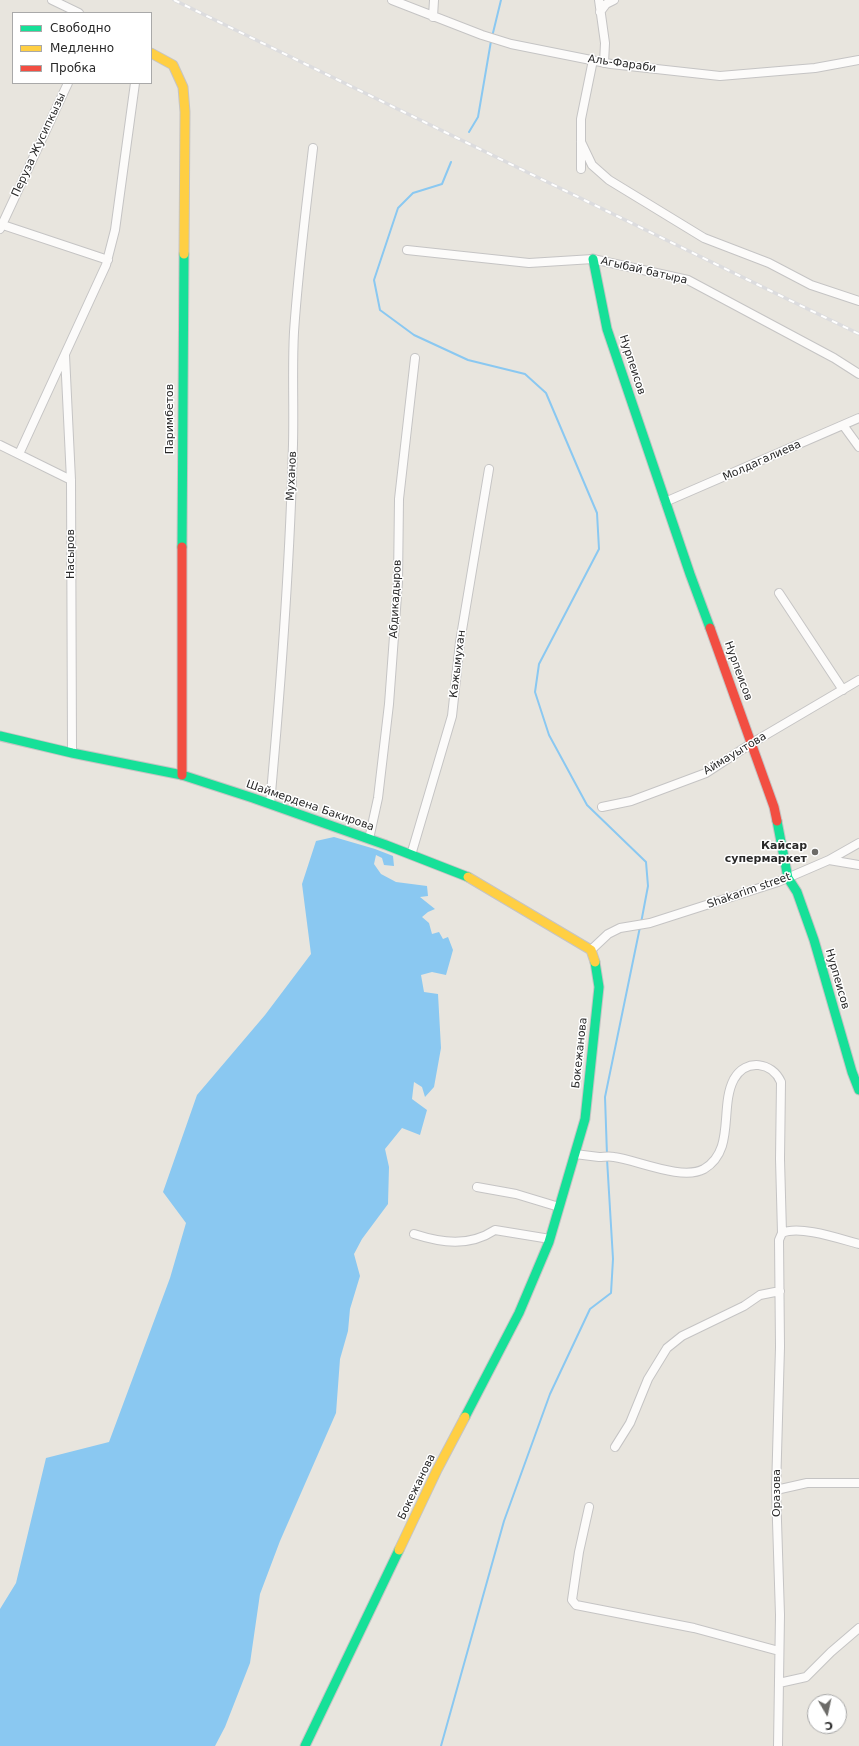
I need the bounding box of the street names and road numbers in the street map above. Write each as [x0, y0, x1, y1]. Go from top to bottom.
street label: Аль-Фараби [587, 53, 657, 75]
street label: Перуза Жусипкызы [9, 91, 69, 199]
street label: Агыбай батыра [599, 255, 689, 287]
street label: Нурпеисов [616, 333, 648, 397]
street label: Паримбетов [163, 384, 177, 454]
street label: Молдагалиева [721, 438, 803, 484]
street label: Муханов [284, 451, 300, 501]
street label: Насыров [64, 529, 78, 579]
street label: Абдикадыров [387, 559, 405, 639]
street label: Кажымухан [447, 629, 469, 699]
street label: Нурпеисов [721, 640, 755, 702]
street label: Аймауытова [701, 730, 769, 778]
street label: Шаймердена Бакирова [244, 778, 376, 834]
street label: Shakarim street [705, 871, 793, 911]
street label: Нурпеисов [822, 947, 852, 1011]
street label: Бокежанова [570, 1017, 590, 1089]
street label: Бокежанова [395, 1452, 439, 1522]
street label: Оразова [770, 1469, 784, 1517]

